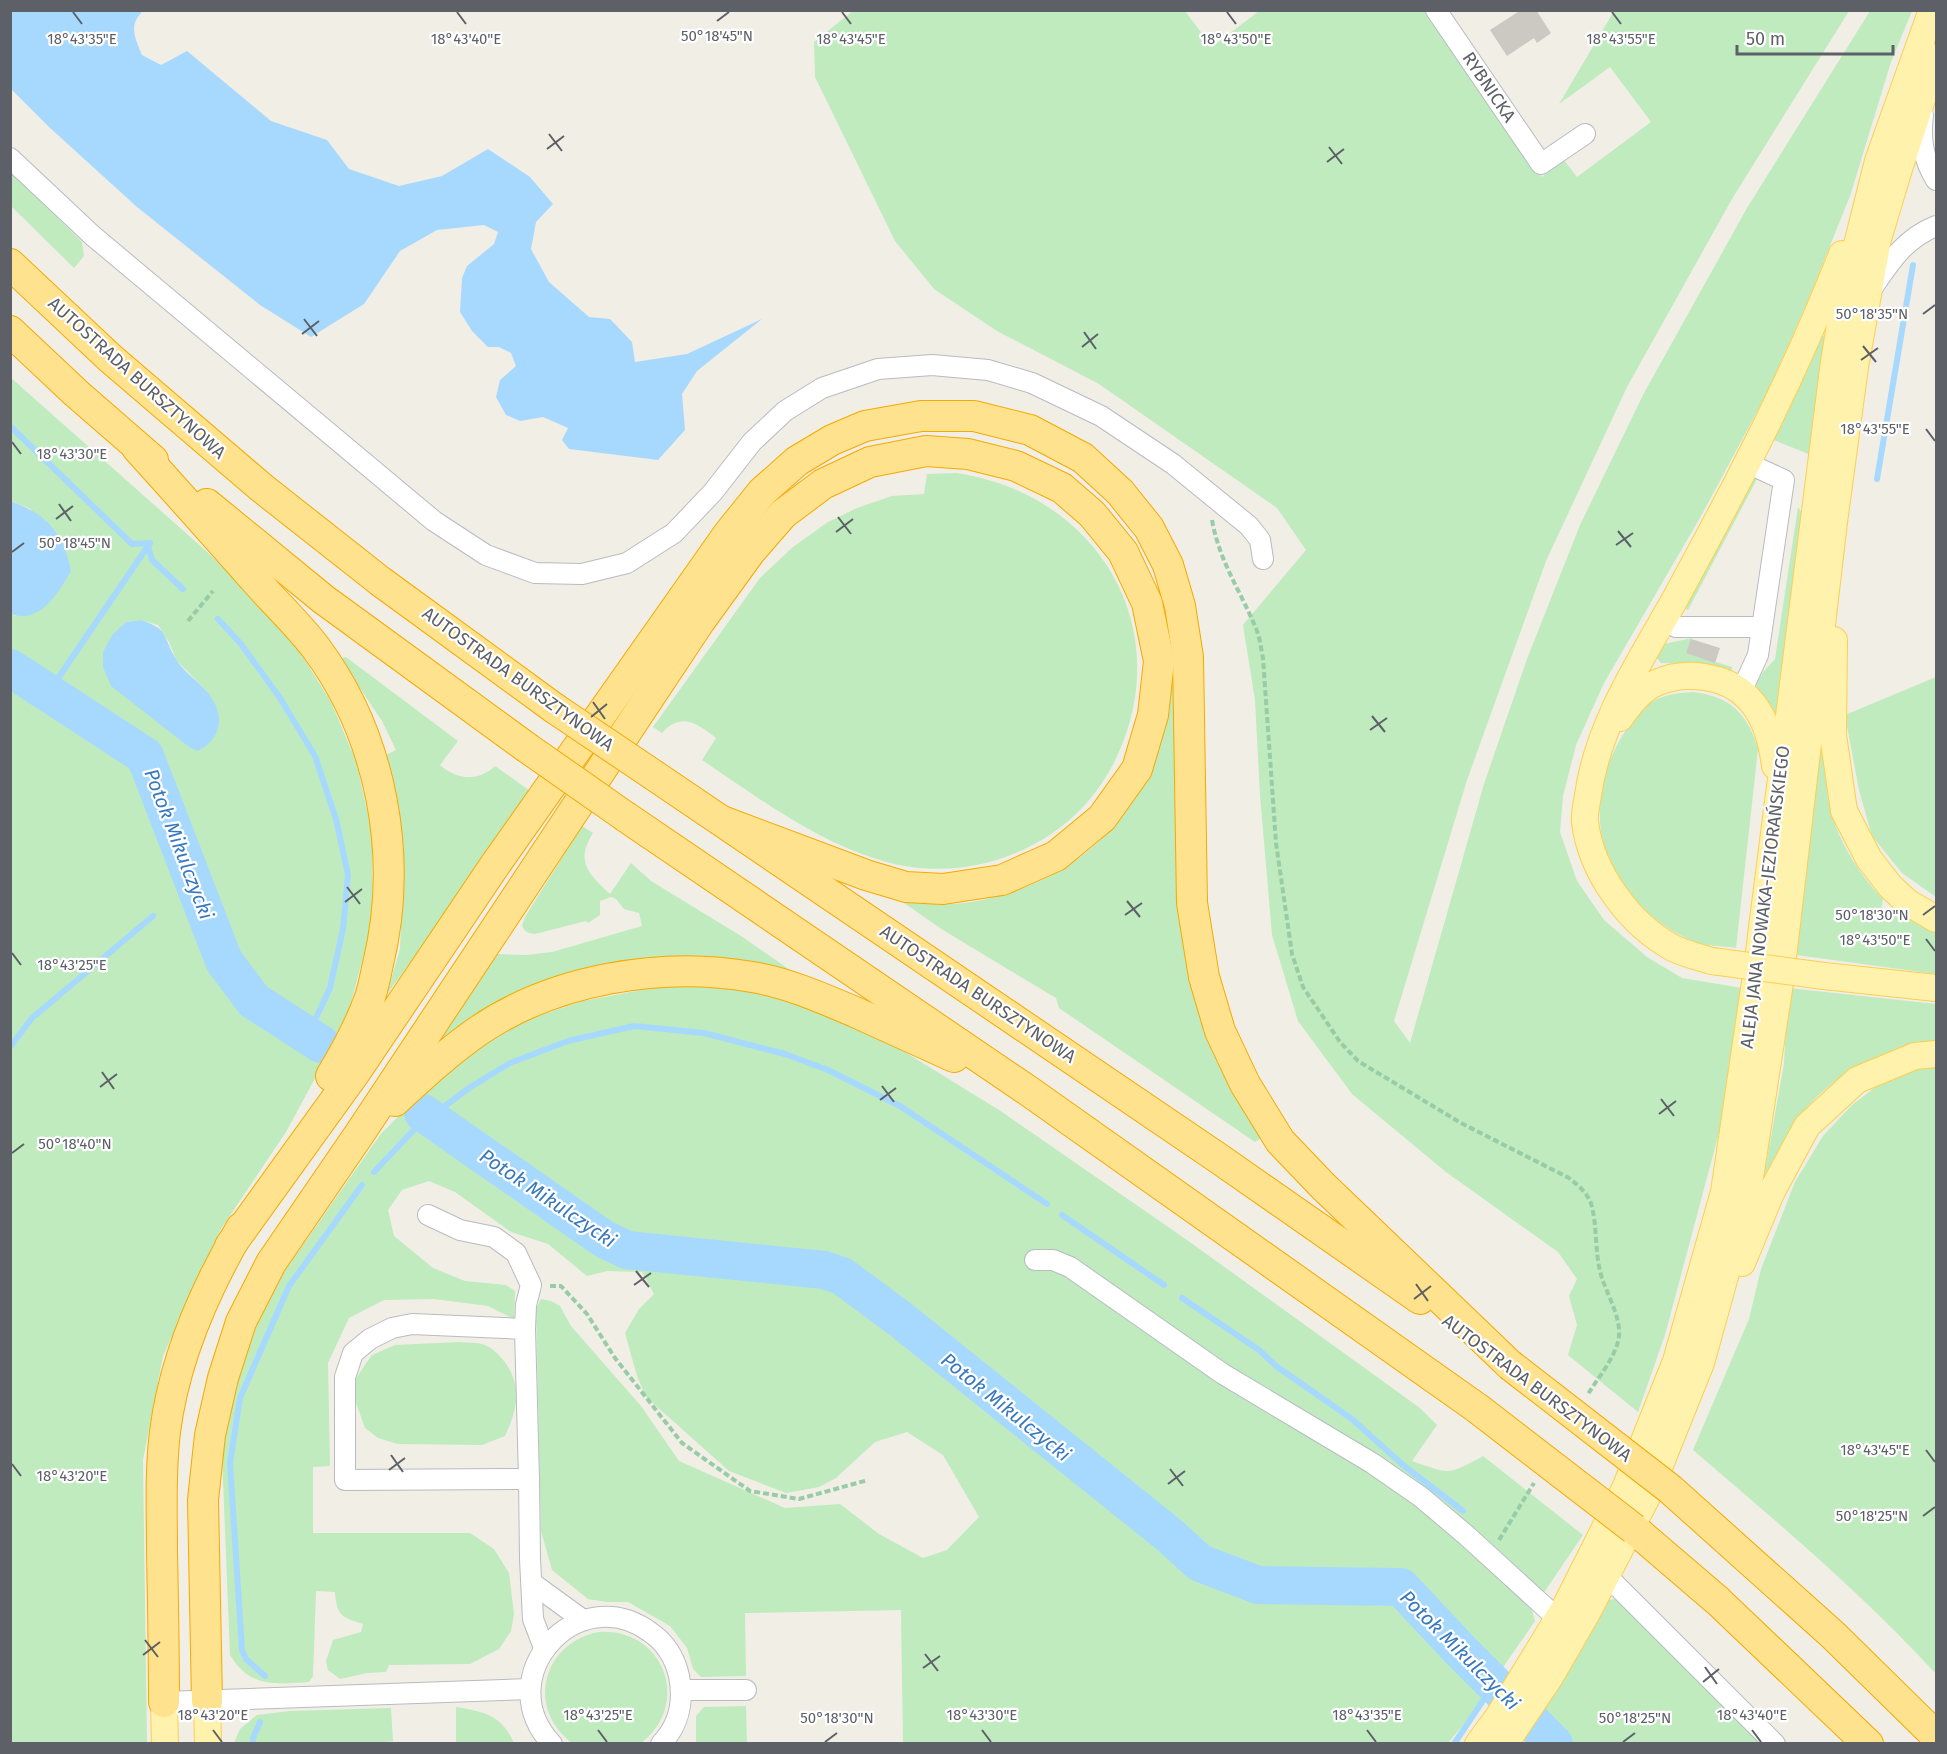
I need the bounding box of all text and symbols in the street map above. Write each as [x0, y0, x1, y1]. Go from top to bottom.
scale bar [1737, 18, 1893, 56]
text: 50°18'45"N [681, 27, 753, 45]
text: 50 m [1746, 28, 1785, 50]
text: 18°43'35"E [47, 30, 117, 48]
text: 18°43'40"E [431, 30, 501, 48]
text: 18°43'45"E [816, 30, 886, 48]
text: 18°43'50"E [1201, 30, 1271, 48]
text: 18°43'55"E [1586, 30, 1656, 48]
street label: RYBNICKA [1458, 48, 1521, 127]
street label: AUTOSTRADA BURSZTYNOWA [44, 292, 231, 464]
text: 50°18'35"N [1836, 305, 1908, 323]
text: 18°43'55"E [1840, 420, 1910, 438]
text: 18°43'30"E [37, 445, 107, 463]
text: 50°18'45"N [39, 534, 111, 552]
street label: AUTOSTRADA BURSZTYNOWA [418, 602, 619, 756]
street label: ALEJA JANA NOWAKA-JEZIORAŃSKIEGO [1735, 744, 1794, 1050]
water label: Potok Mikulczycki [139, 765, 219, 923]
text: 50°18'30"N [1835, 906, 1909, 924]
street label: AUTOSTRADA BURSZTYNOWA [876, 920, 1081, 1068]
text: 18°43'50"E [1840, 931, 1910, 949]
text: 18°43'25"E [37, 956, 107, 974]
text: 50°18'40"N [38, 1135, 112, 1153]
water label: Potok Mikulczycki [475, 1143, 621, 1253]
street label: AUTOSTRADA BURSZTYNOWA [1438, 1310, 1636, 1467]
water label: Potok Mikulczycki [936, 1347, 1076, 1467]
text: 18°43'45"E [1840, 1441, 1910, 1459]
text: 18°43'20"E [37, 1467, 107, 1485]
text: 50°18'25"N [1836, 1507, 1908, 1525]
water label: Potok Mikulczycki [1395, 1585, 1525, 1715]
text: 18°43'20"E [178, 1706, 248, 1724]
text: 18°43'25"E [563, 1706, 633, 1724]
text: 18°43'30"E [947, 1706, 1017, 1724]
text: 18°43'35"E [1332, 1706, 1402, 1724]
text: 18°43'40"E [1717, 1706, 1787, 1724]
text: 50°18'30"N [800, 1709, 874, 1727]
text: 50°18'25"N [1599, 1709, 1671, 1727]

